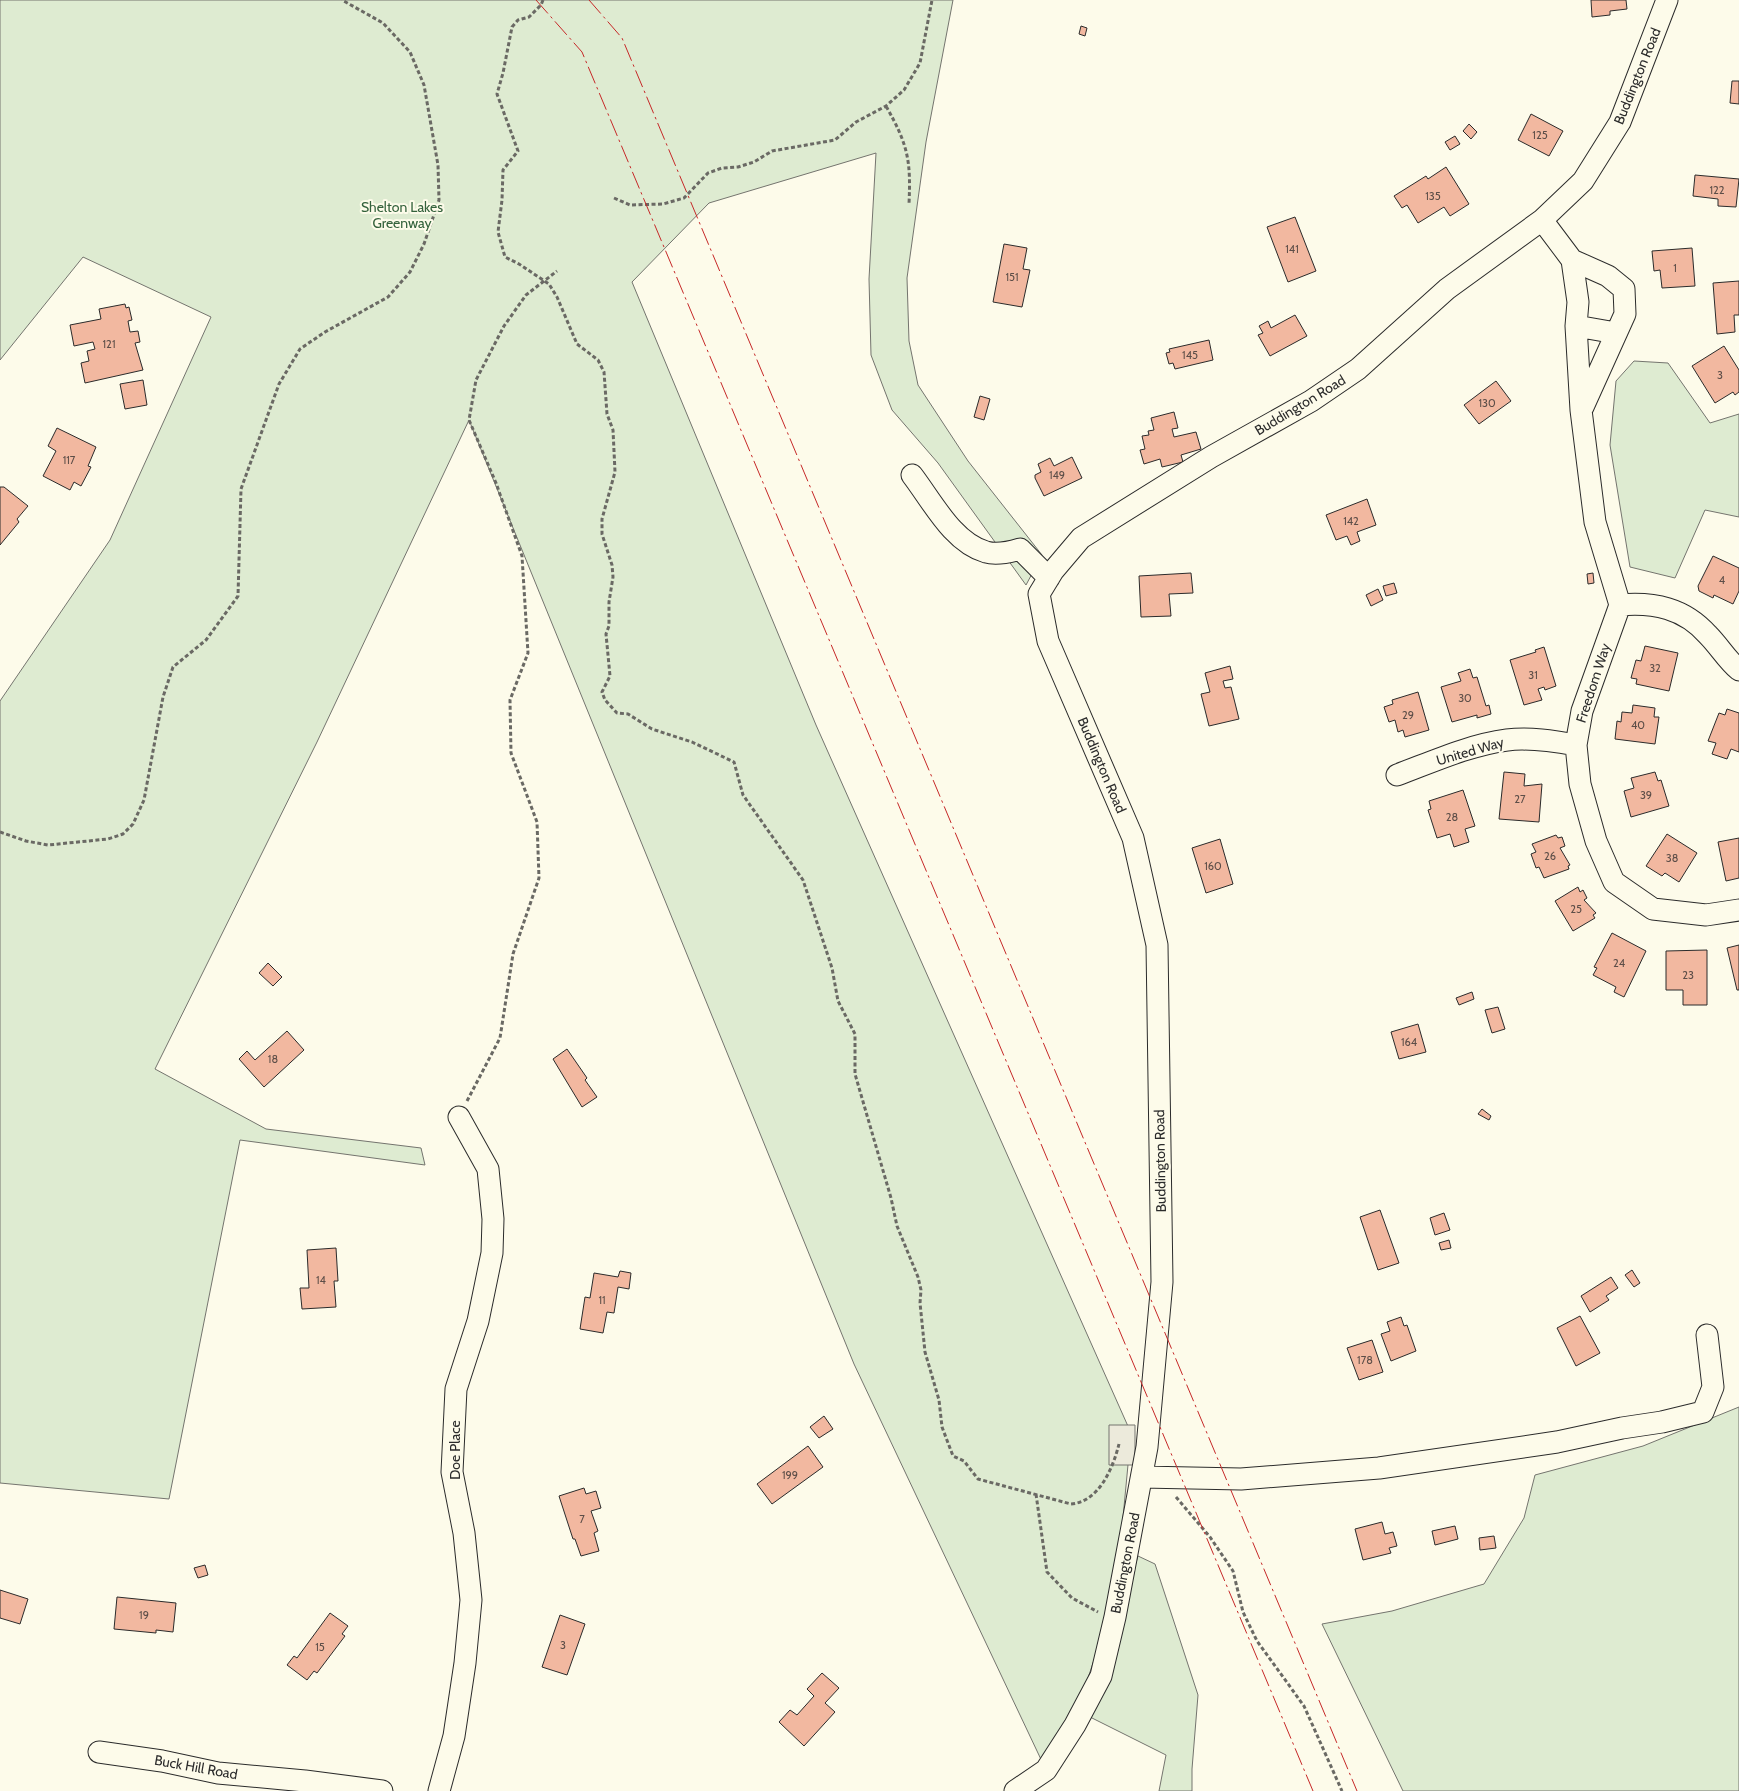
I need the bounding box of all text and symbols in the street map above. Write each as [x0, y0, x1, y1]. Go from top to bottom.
street label: Buddington Road [1609, 25, 1665, 127]
house number: 125 [1532, 128, 1548, 142]
house number: 122 [1709, 183, 1725, 197]
house number: 135 [1425, 189, 1441, 203]
park label: Shelton Lakes Greenway [361, 198, 443, 232]
house number: 141 [1285, 242, 1299, 256]
house number: 1 [1673, 261, 1677, 275]
house number: 151 [1005, 270, 1019, 284]
house number: 121 [103, 337, 115, 351]
house number: 145 [1182, 348, 1198, 362]
house number: 3 [1717, 368, 1723, 382]
street label: Buddington Road [1251, 371, 1349, 439]
house number: 130 [1478, 396, 1496, 410]
house number: 117 [63, 453, 76, 467]
house number: 149 [1049, 468, 1065, 482]
house number: 142 [1343, 514, 1359, 528]
house number: 4 [1719, 573, 1726, 587]
street label: Freedom Way [1572, 641, 1614, 725]
house number: 32 [1649, 661, 1661, 675]
house number: 31 [1528, 668, 1538, 682]
house number: 30 [1458, 691, 1472, 705]
house number: 29 [1402, 708, 1414, 722]
street label: Buddington Road [1074, 714, 1130, 816]
house number: 40 [1631, 718, 1645, 732]
street label: United Way [1434, 733, 1506, 769]
house number: 39 [1640, 788, 1652, 802]
house number: 27 [1514, 792, 1526, 806]
house number: 28 [1446, 810, 1458, 824]
house number: 26 [1544, 849, 1556, 863]
house number: 38 [1666, 851, 1678, 865]
house number: 160 [1204, 859, 1222, 873]
house number: 25 [1570, 902, 1582, 916]
house number: 24 [1613, 956, 1626, 970]
house number: 23 [1682, 968, 1694, 982]
house number: 164 [1401, 1035, 1418, 1049]
house number: 18 [268, 1052, 278, 1066]
street label: Buddington Road [1150, 1110, 1170, 1212]
house number: 14 [316, 1273, 327, 1287]
house number: 11 [598, 1293, 606, 1307]
house number: 178 [1357, 1353, 1373, 1367]
street label: Doe Place [446, 1420, 464, 1480]
house number: 199 [782, 1468, 798, 1482]
street label: Buddington Road [1106, 1511, 1144, 1615]
house number: 7 [579, 1512, 585, 1526]
house number: 19 [139, 1608, 149, 1622]
house number: 3 [560, 1638, 566, 1652]
house number: 15 [315, 1640, 325, 1654]
street label: Buck Hill Road [153, 1751, 239, 1783]

